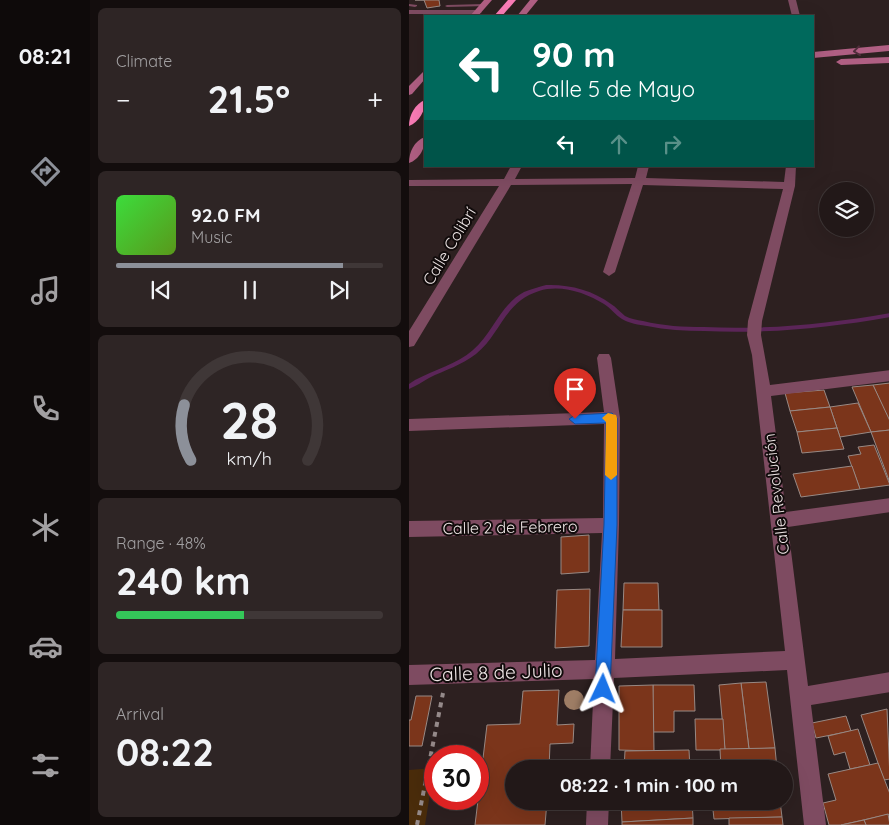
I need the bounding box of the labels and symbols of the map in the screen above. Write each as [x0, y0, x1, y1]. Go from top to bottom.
one-way arrow [853, 45, 861, 56]
street label: Calle Colibrí [418, 203, 480, 289]
pin [554, 368, 596, 419]
street label: Calle Revolución [759, 432, 793, 556]
street label: Calle 2 de Febrero [442, 516, 578, 538]
street label: Calle 8 de Julio [429, 658, 563, 686]
position arrow [576, 662, 628, 714]
speed limit sign: 30 [424, 745, 489, 810]

